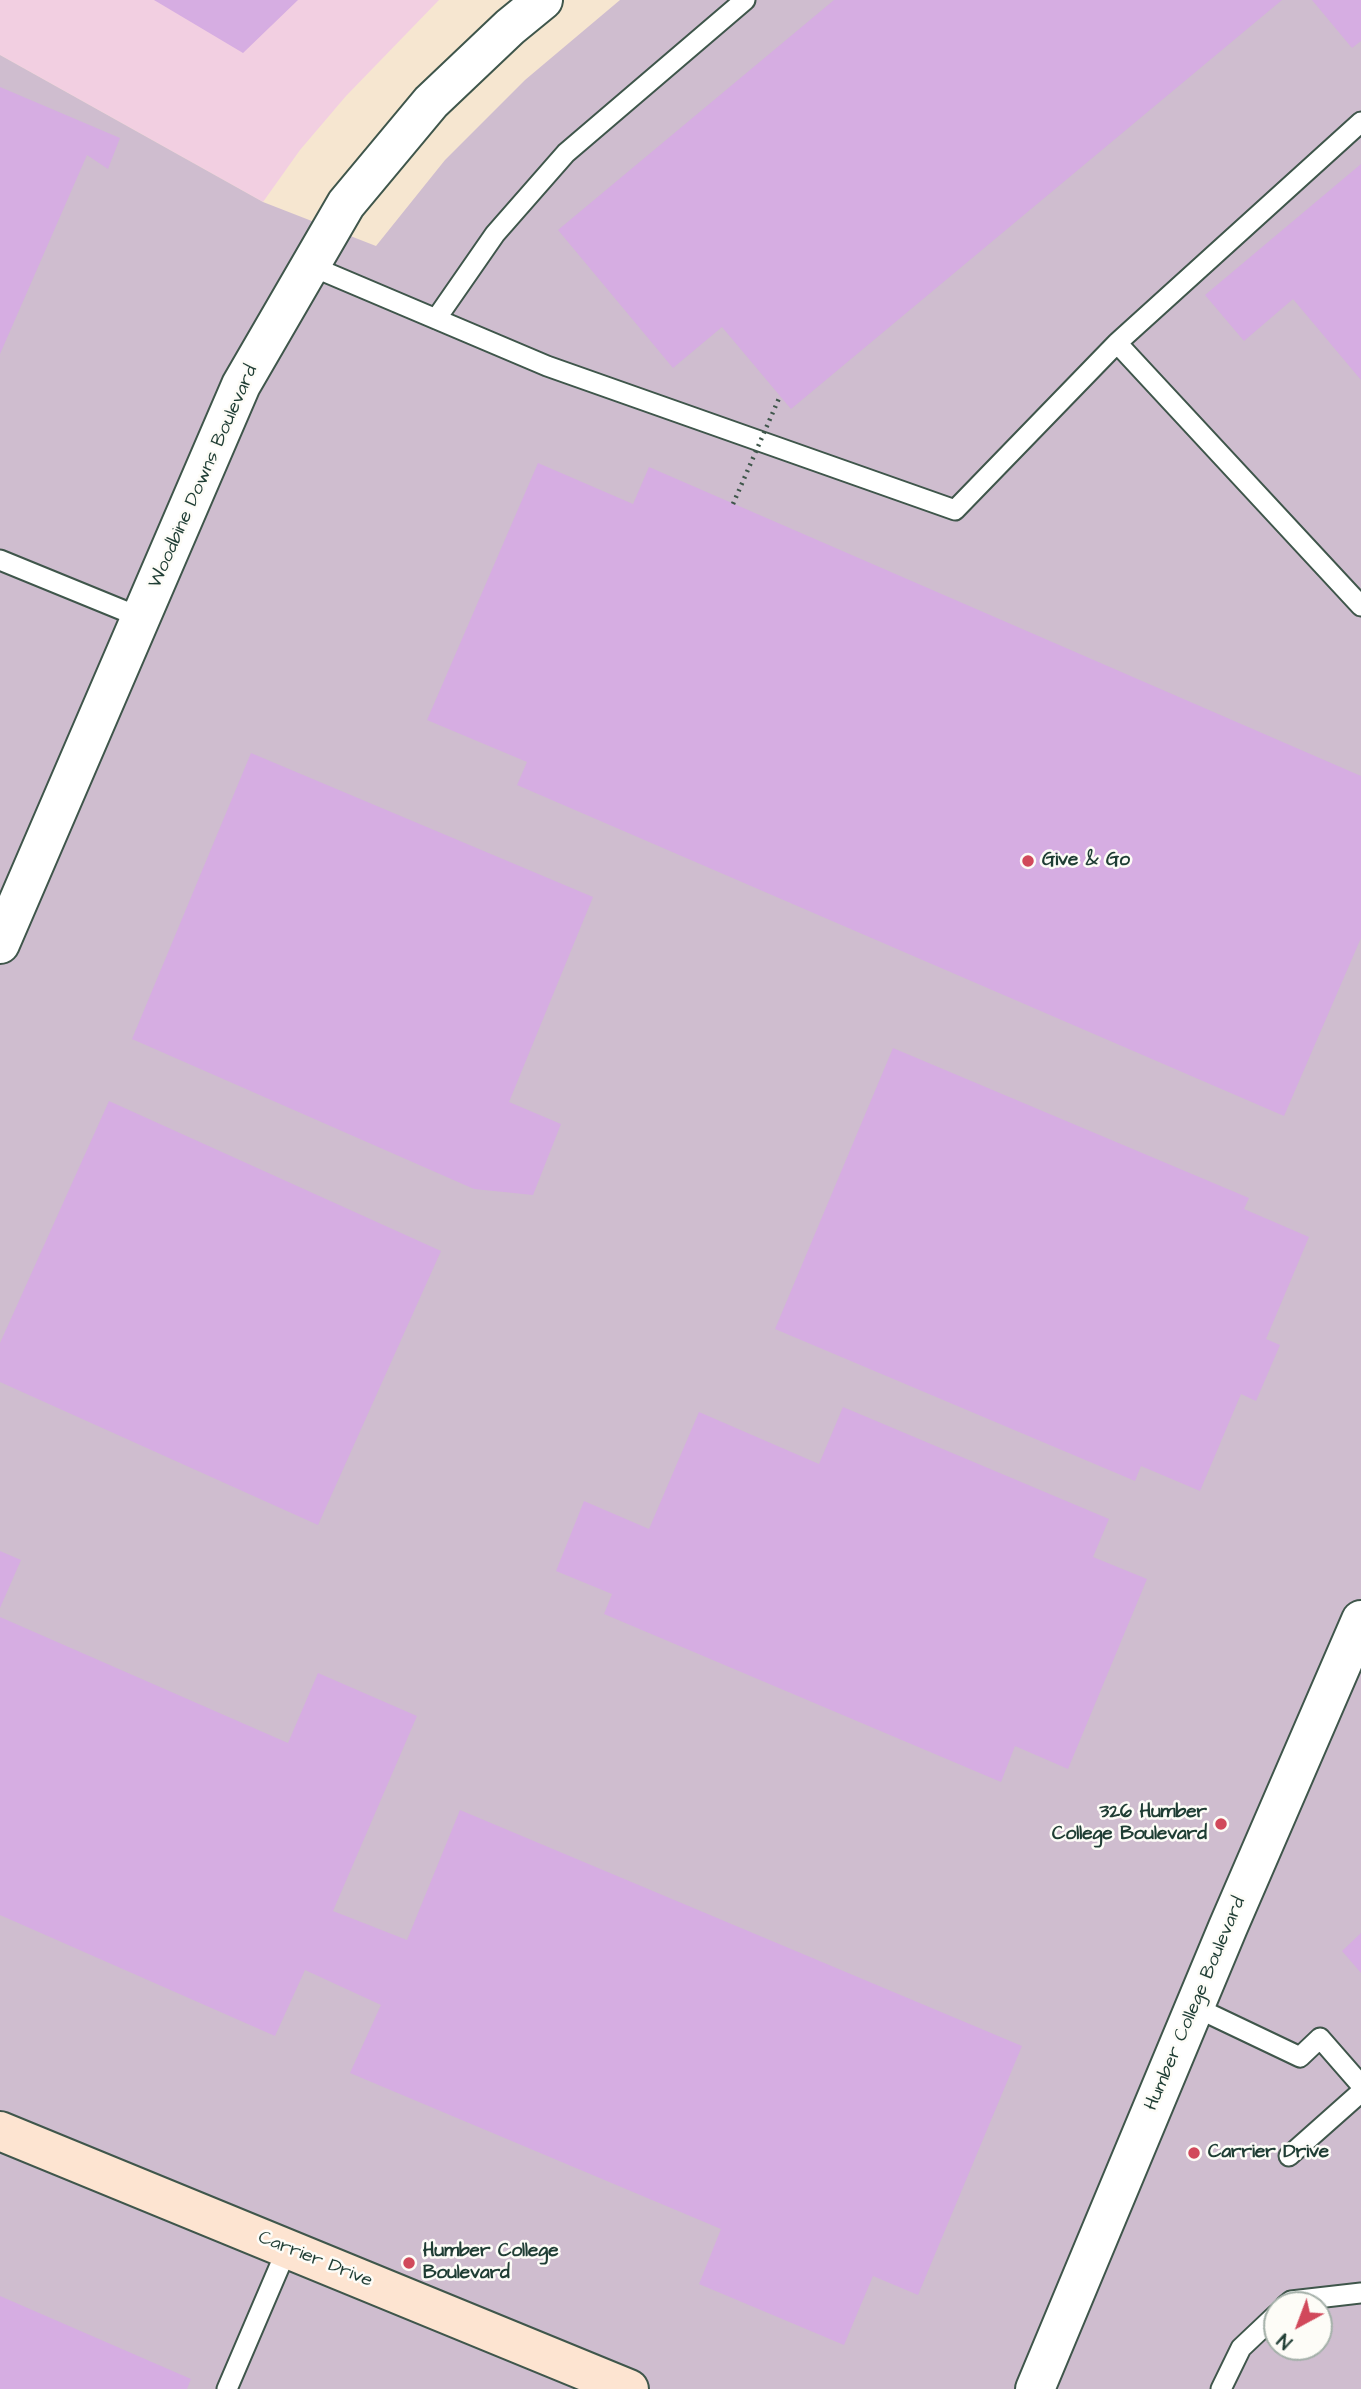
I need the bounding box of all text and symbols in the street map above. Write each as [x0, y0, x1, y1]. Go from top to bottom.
street label: Woodbine Downs Boulevard [144, 362, 264, 592]
place label: Give & Go [1042, 850, 1130, 872]
marker: Give & Go [1020, 853, 1036, 869]
place label: 326 Humber College Boulevard [1052, 1802, 1207, 1846]
marker: 326 Humber College Boulevard [1213, 1816, 1229, 1832]
street label: Humber College Boulevard [1141, 1894, 1251, 2114]
place label: Carrier Drive [1208, 2142, 1329, 2164]
marker: Carrier Drive [1186, 2145, 1202, 2161]
street label: Carrier Drive [255, 2227, 375, 2293]
place label: Humber College Boulevard [423, 2241, 558, 2285]
marker: Humber College Boulevard [401, 2255, 417, 2271]
north arrow [1263, 2291, 1333, 2361]
text: N [1272, 2327, 1299, 2355]

